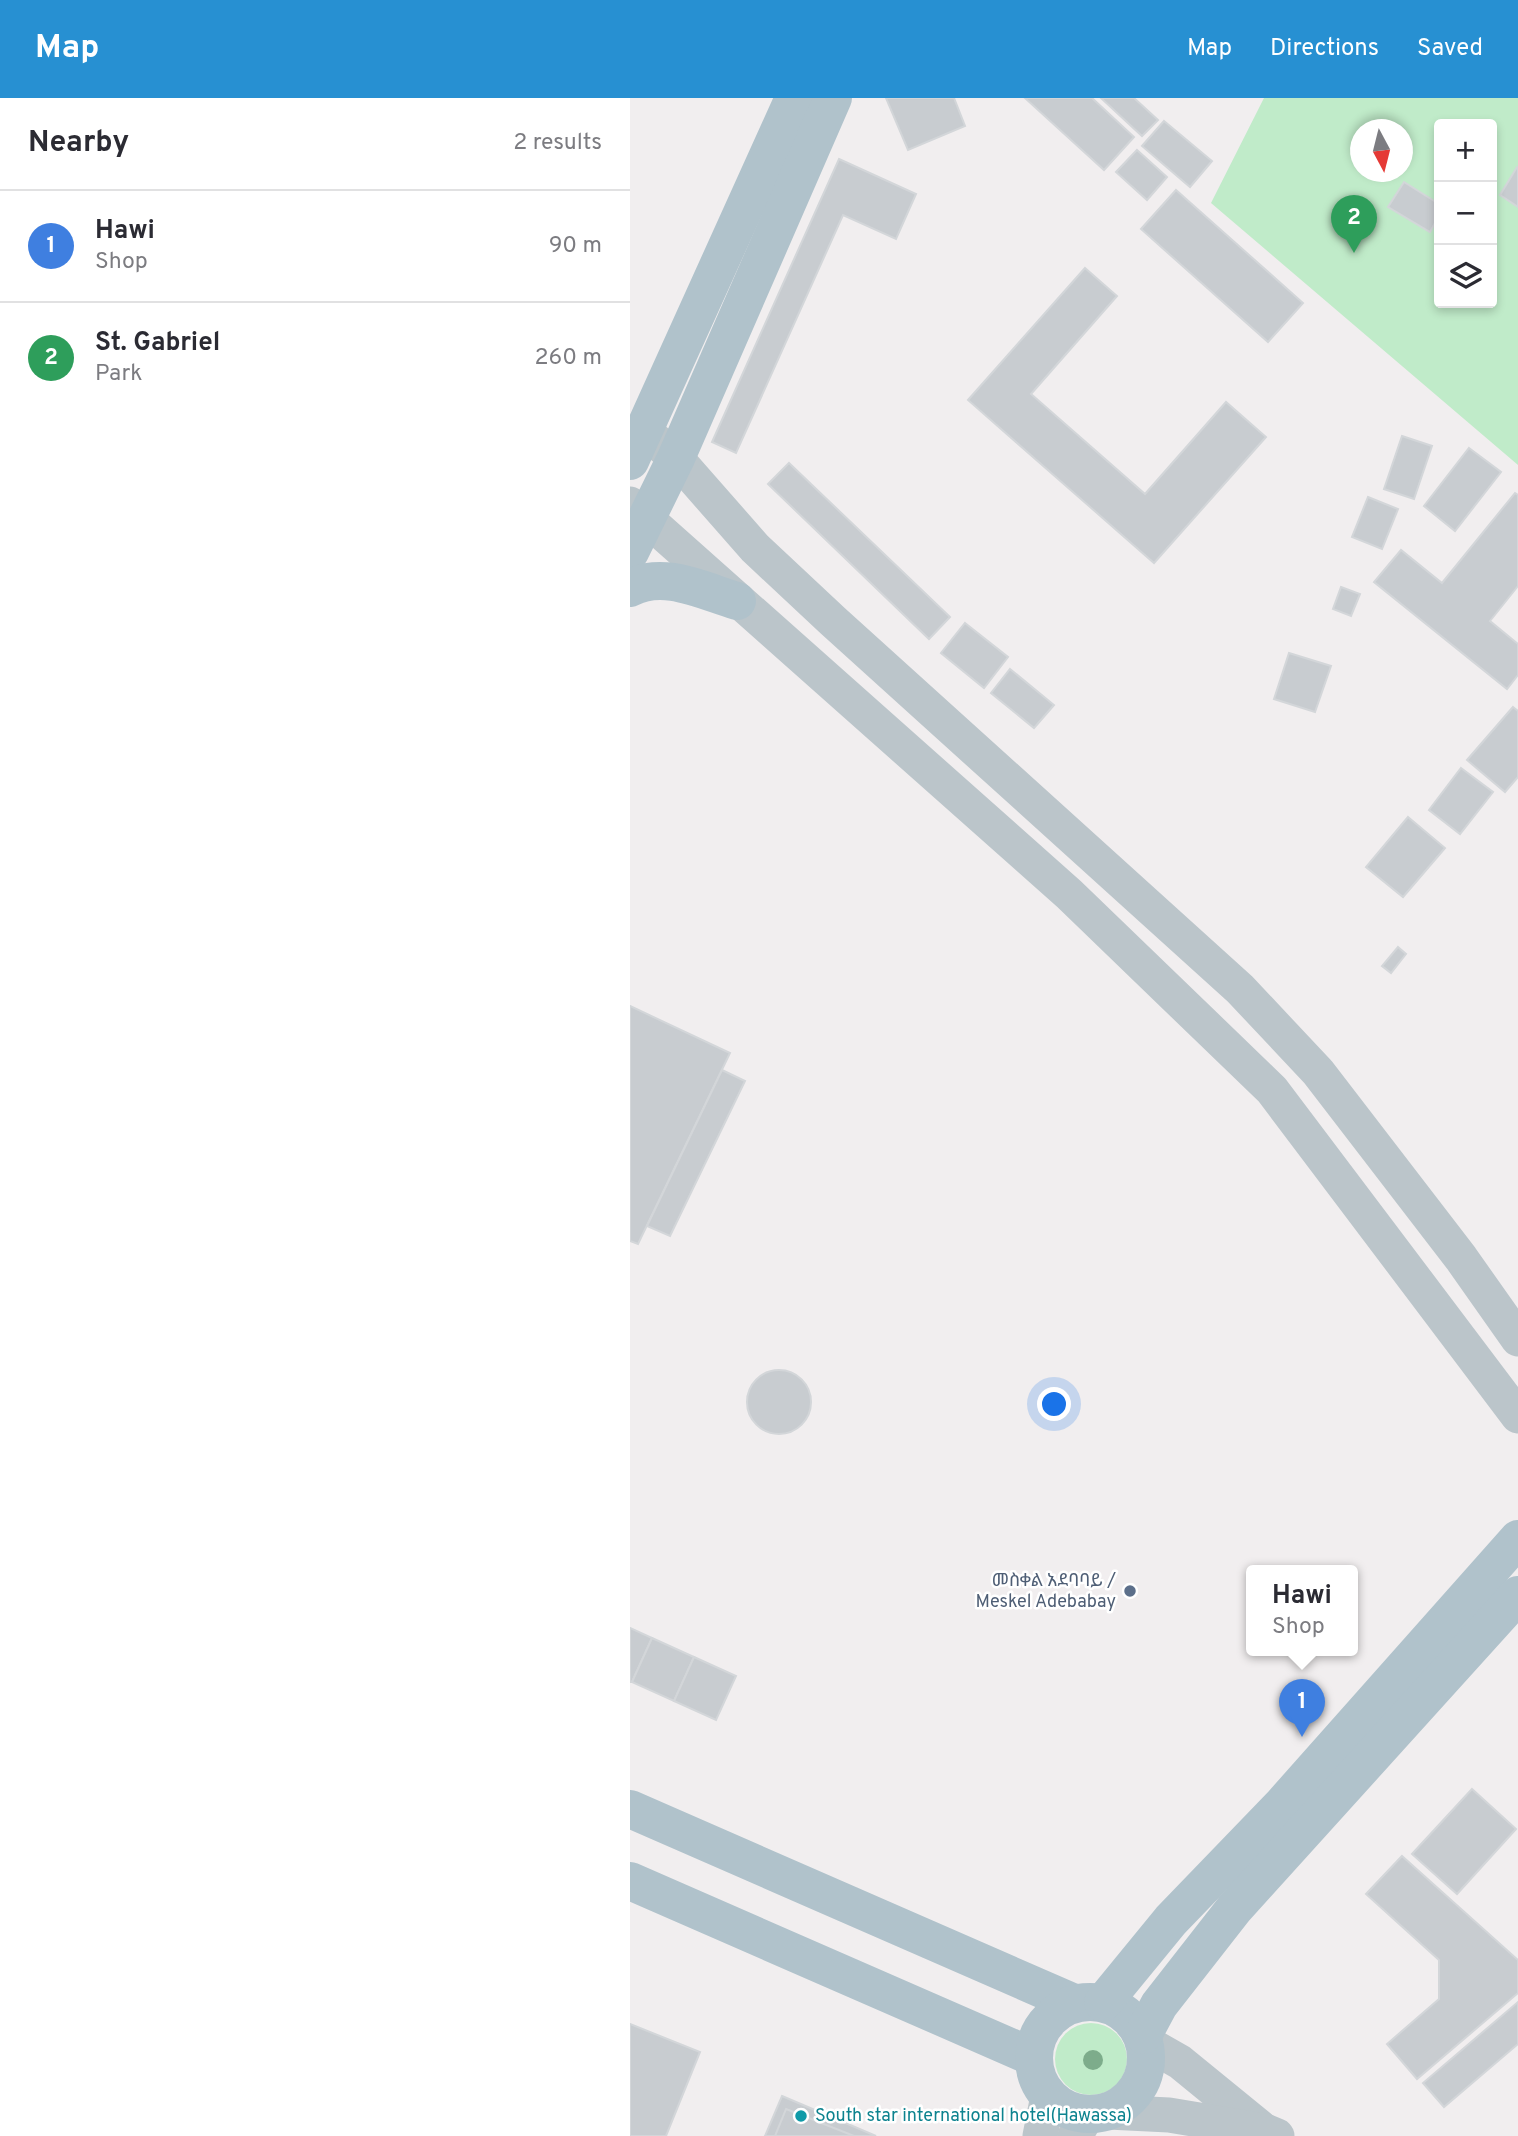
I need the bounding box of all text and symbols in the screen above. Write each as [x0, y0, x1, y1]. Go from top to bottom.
text: Map [35, 28, 99, 70]
text: Map [1187, 34, 1232, 64]
text: Directions [1270, 34, 1379, 64]
text: Saved [1417, 34, 1483, 64]
north arrow [1350, 119, 1413, 182]
map controls [1434, 119, 1497, 308]
button: + [1434, 119, 1497, 182]
text: Nearby [28, 125, 129, 162]
text: 2 results [513, 129, 602, 158]
button: − [1434, 182, 1497, 245]
pin: 2 [1331, 195, 1377, 253]
text: Hawi [95, 215, 155, 248]
text: 1 [46, 232, 56, 261]
text: 90 m [549, 232, 602, 261]
button: layers [1434, 245, 1497, 308]
text: Shop [95, 248, 148, 277]
text: St. Gabriel [95, 327, 220, 360]
text: 2 [44, 344, 58, 373]
text: 260 m [535, 344, 602, 373]
text: Park [95, 360, 142, 389]
your location [1037, 1387, 1071, 1421]
popup [1246, 1565, 1358, 1656]
place label: መስቀል አደባባይ / Meskel Adebabay [976, 1570, 1116, 1614]
text: Hawi [1272, 1580, 1332, 1613]
marker: መስቀል አደባባይ / Meskel Adebabay [1122, 1583, 1138, 1599]
text: Shop [1272, 1613, 1325, 1642]
pin: 1 [1279, 1679, 1325, 1737]
place label: South star international hotel(Hawassa) [815, 2105, 1132, 2128]
marker: South star international hotel(Hawassa) [793, 2108, 809, 2124]

